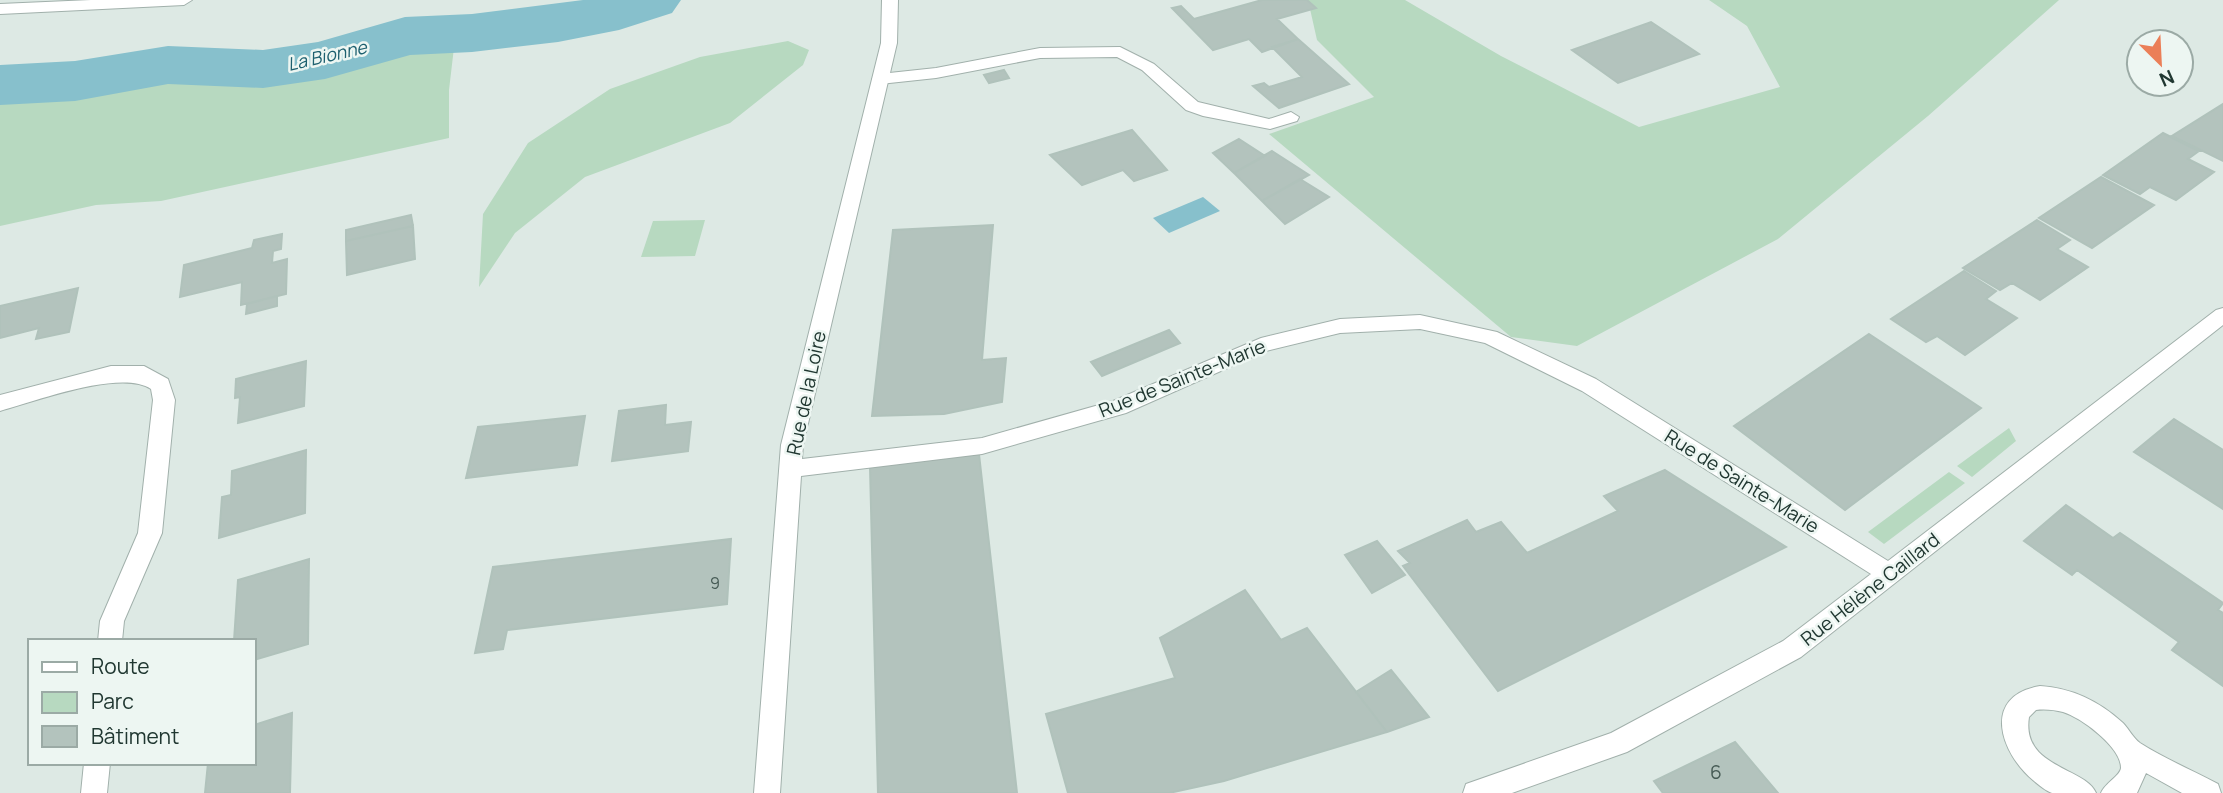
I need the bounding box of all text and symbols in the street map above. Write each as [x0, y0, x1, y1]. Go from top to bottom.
north arrow [2125, 28, 2195, 98]
water label: La Bionne [285, 34, 370, 76]
text: N [2155, 64, 2178, 93]
street label: Rue de la Loire [780, 329, 832, 457]
street label: Rue de Sainte-Marie [1095, 333, 1269, 423]
street label: Rue de Sainte-Marie [1660, 423, 1824, 539]
street label: Rue Hélène Caillard [1795, 527, 1945, 651]
house number: 9 [710, 572, 720, 594]
legend [28, 639, 256, 765]
text: Route [91, 652, 149, 680]
text: Parc [91, 687, 134, 715]
text: Bâtiment [91, 722, 179, 750]
house number: 6 [1710, 759, 1722, 785]

